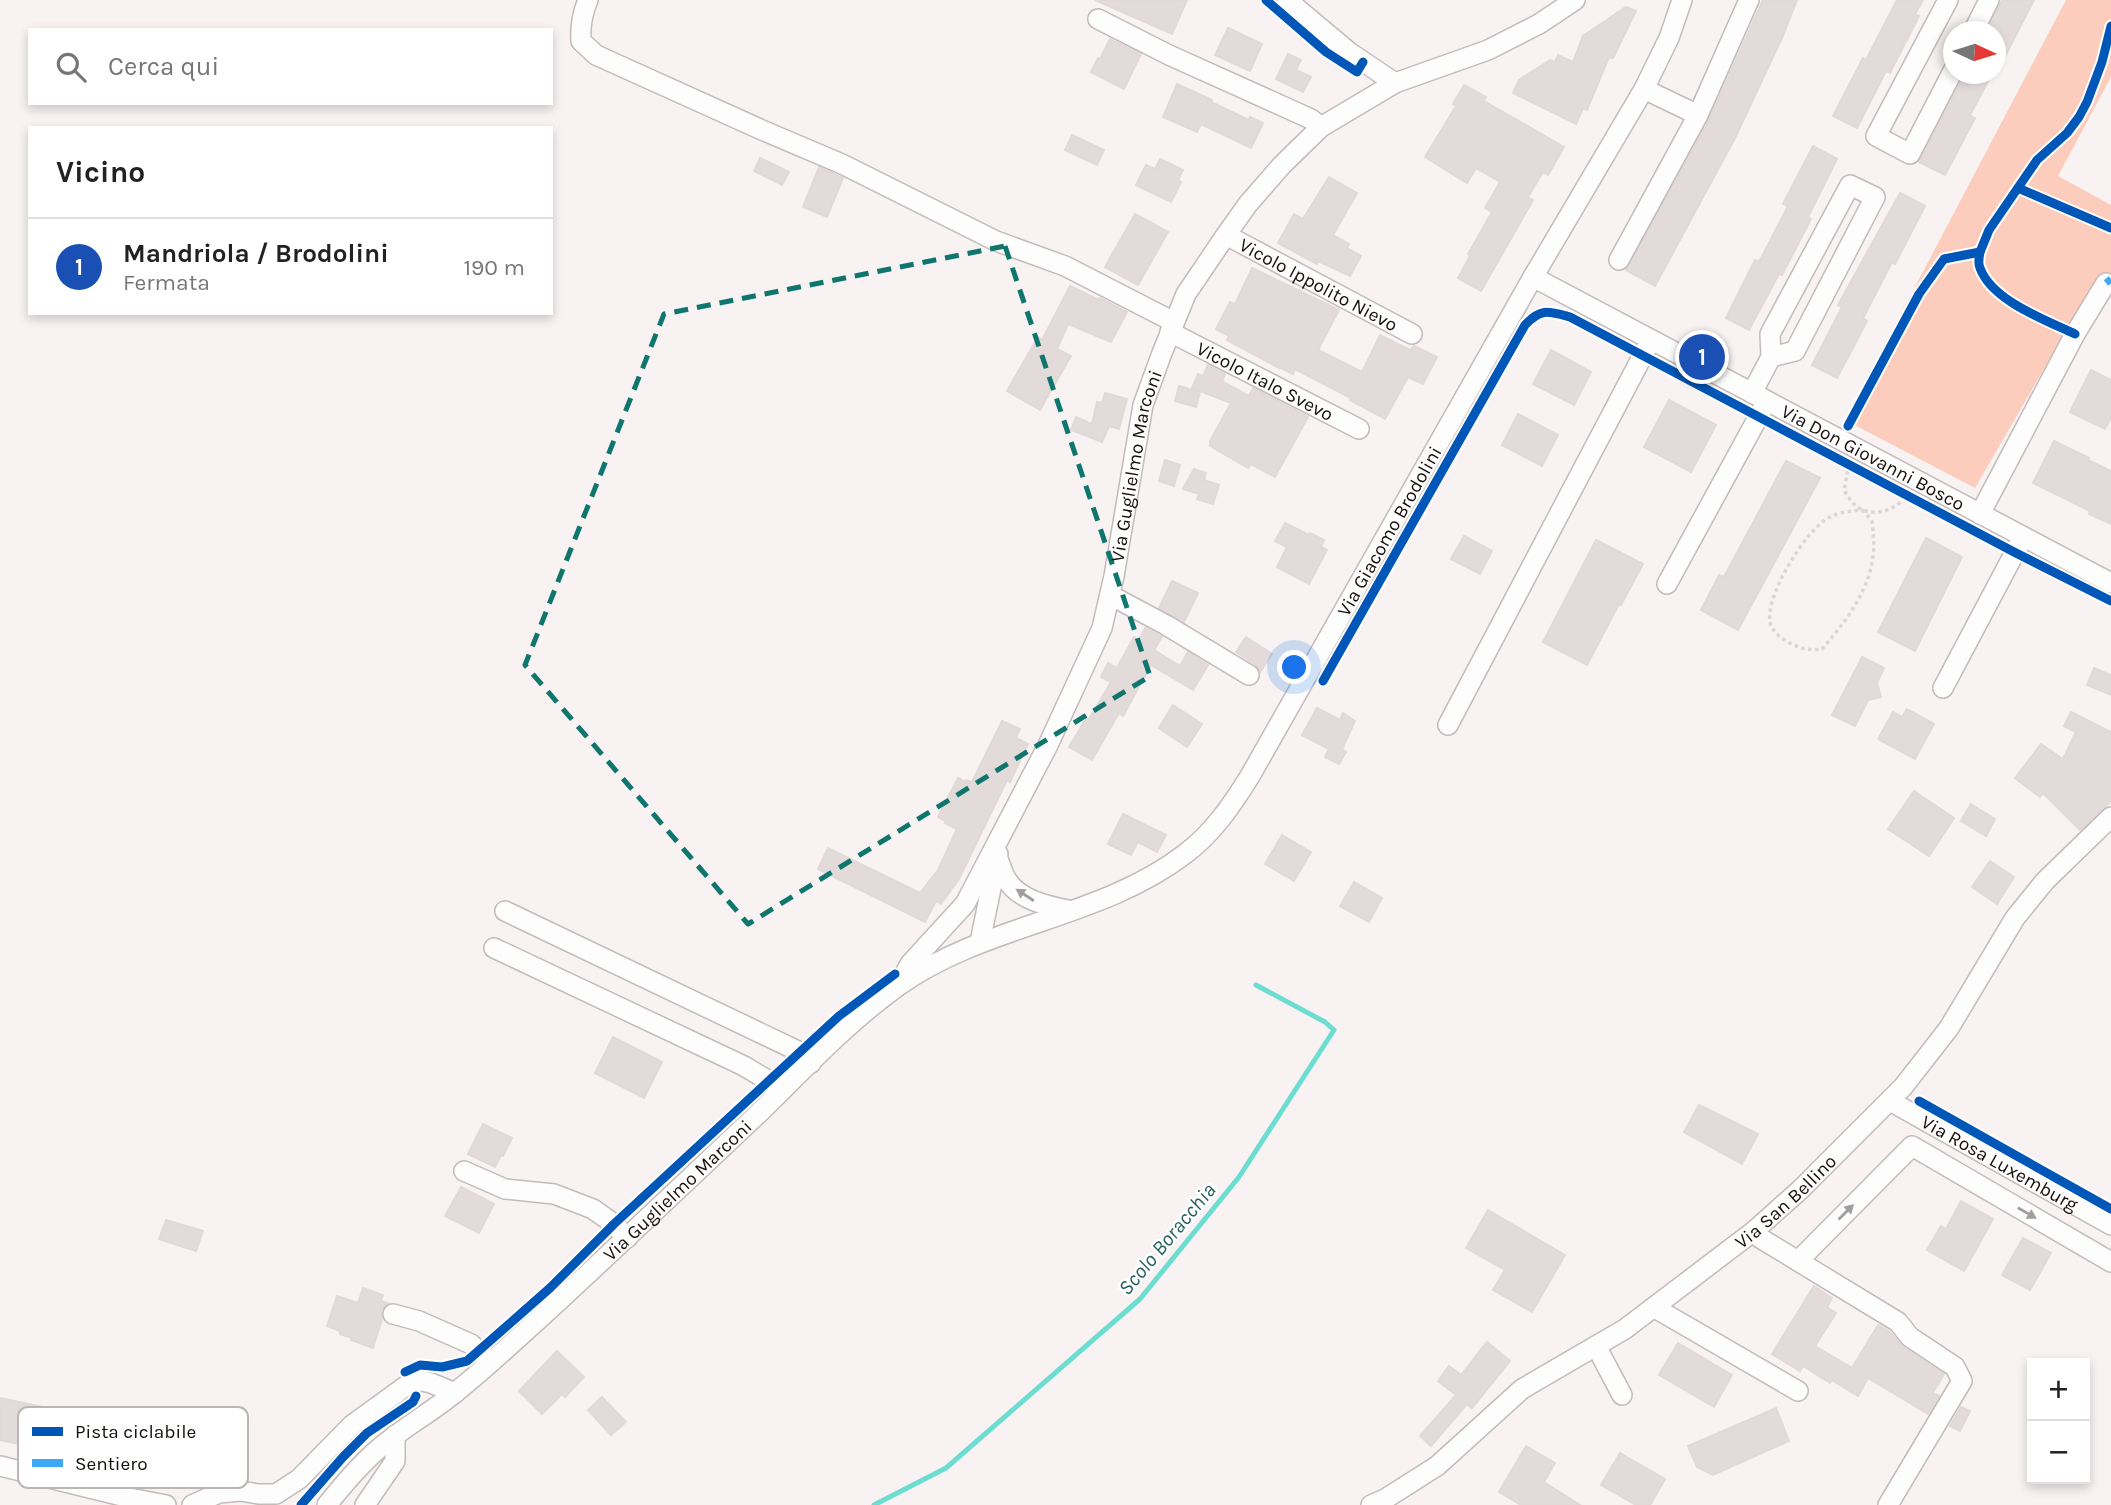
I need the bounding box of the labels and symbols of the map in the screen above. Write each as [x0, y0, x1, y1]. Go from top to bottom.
north arrow [1943, 21, 2006, 84]
street label: Vicolo Ippolito Nievo [1235, 234, 1401, 336]
pin: 1 [1679, 331, 1725, 383]
street label: Vicolo Italo Svevo [1193, 338, 1337, 426]
street label: Via Guglielmo Marconi [1107, 367, 1167, 564]
street label: Via Don Giovanni Bosco [1777, 401, 1968, 516]
street label: Via Giacomo Brodolini [1333, 443, 1447, 620]
your location [1277, 650, 1311, 684]
one-way arrow [1016, 889, 1035, 902]
street label: Via Rosa Luxemburg [1917, 1111, 2082, 1216]
street label: Via Guglielmo Marconi [599, 1116, 757, 1266]
street label: Via San Bellino [1731, 1150, 1841, 1253]
water label: Scolo Boracchia [1113, 1178, 1221, 1300]
one-way arrow [1837, 1204, 1854, 1221]
one-way arrow [2018, 1207, 2037, 1219]
legend [18, 1407, 248, 1488]
text: Pista ciclabile [75, 1421, 196, 1443]
text: Sentiero [75, 1453, 148, 1475]

